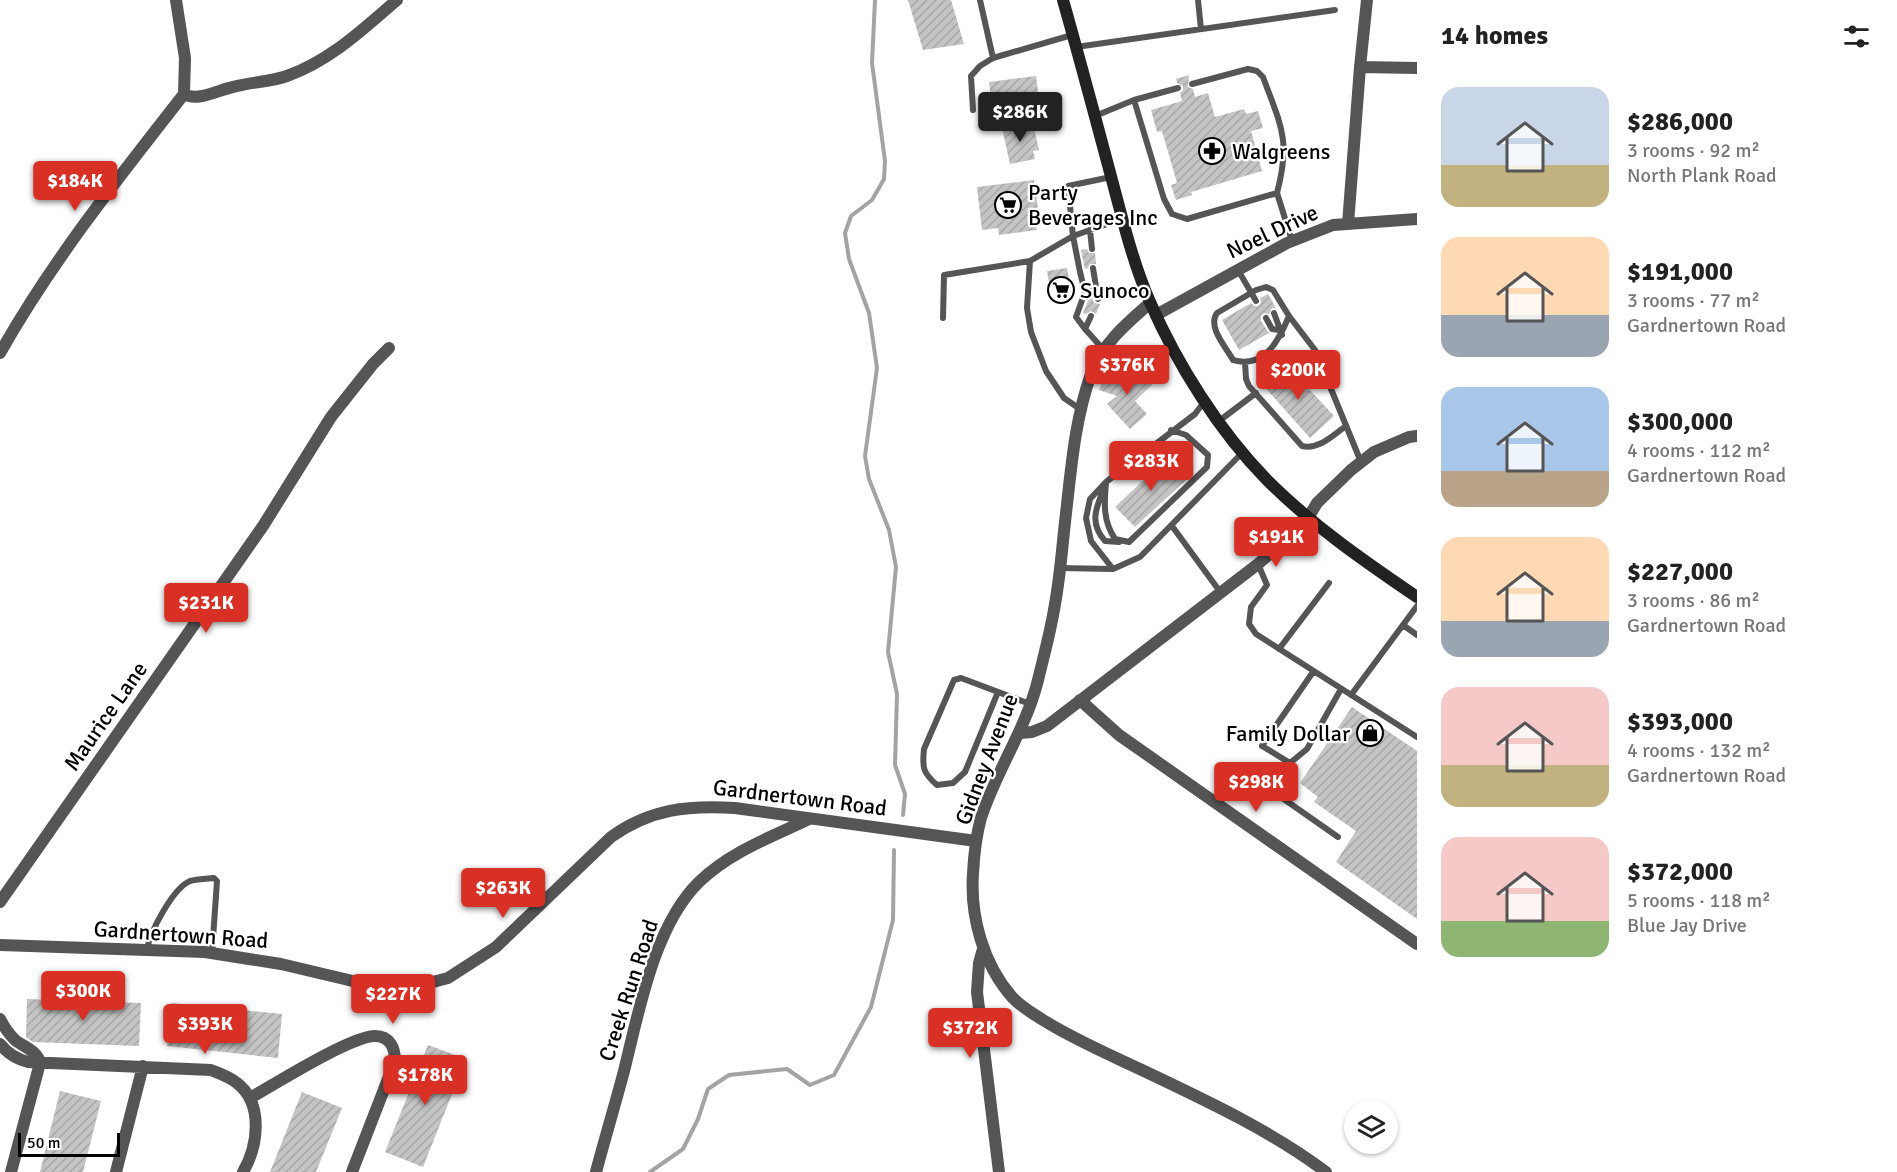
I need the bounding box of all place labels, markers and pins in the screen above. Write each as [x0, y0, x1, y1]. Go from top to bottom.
pin: $286K [978, 92, 1062, 143]
pharmacy icon: Walgreens [1197, 136, 1227, 166]
place label: Walgreens [1232, 138, 1330, 165]
pin: $184K [33, 161, 117, 212]
place label: Party Beverages Inc [1028, 179, 1158, 231]
supermarket icon: Party Beverages Inc [993, 190, 1023, 220]
supermarket icon: Sunoco [1046, 275, 1076, 305]
place label: Sunoco [1080, 277, 1149, 304]
pin: $376K [1085, 345, 1169, 396]
pin: $200K [1256, 350, 1340, 401]
pin: $283K [1109, 441, 1193, 492]
pin: $191K [1234, 517, 1318, 568]
pin: $231K [164, 583, 248, 634]
shop icon: Family Dollar [1355, 718, 1385, 748]
place label: Family Dollar [1226, 720, 1350, 747]
pin: $298K [1214, 762, 1298, 813]
pin: $263K [461, 868, 545, 919]
pin: $300K [41, 971, 125, 1022]
pin: $227K [351, 974, 435, 1025]
pin: $393K [163, 1004, 247, 1055]
pin: $372K [928, 1008, 1012, 1059]
pin: $178K [383, 1055, 467, 1106]

